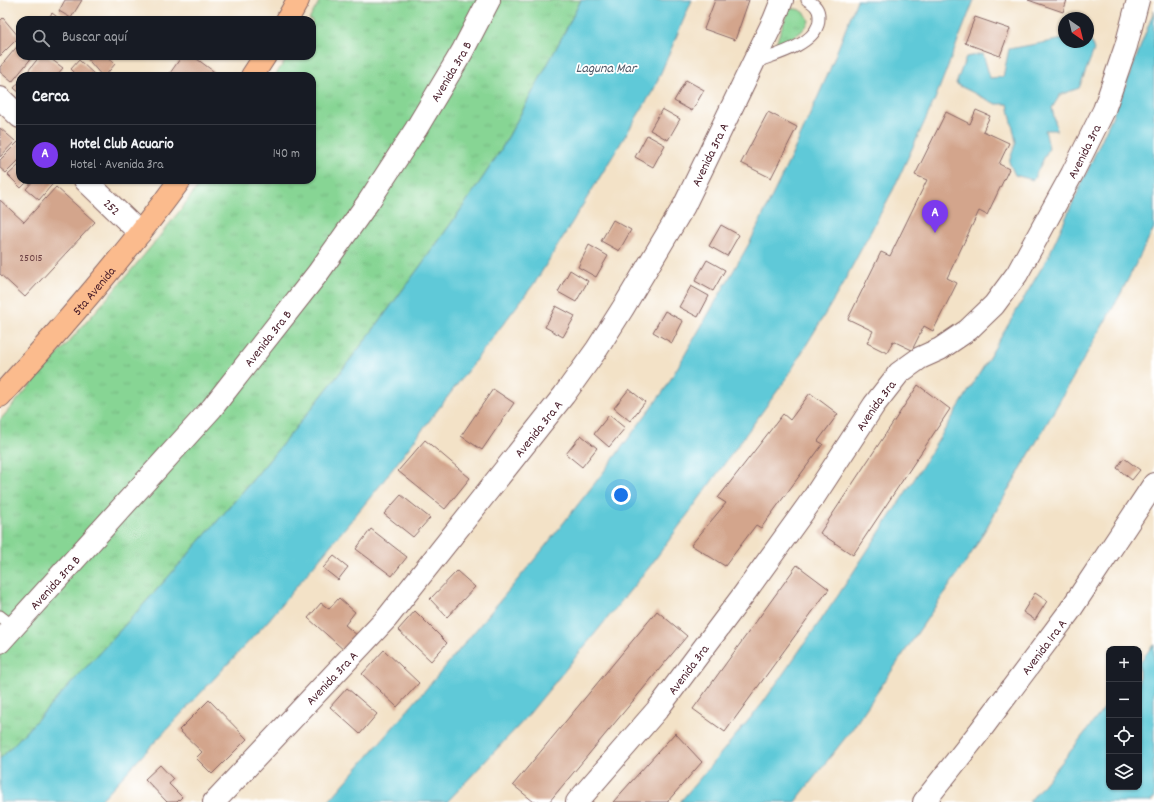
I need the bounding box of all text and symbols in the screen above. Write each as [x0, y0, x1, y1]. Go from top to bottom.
north arrow [1058, 12, 1094, 48]
search box [16, 16, 316, 60]
icon: search [30, 27, 52, 49]
text: Buscar aquí [62, 27, 127, 49]
street label: Avenida 3ra B [427, 39, 478, 106]
water label: Laguna Mar [576, 59, 638, 79]
text: Cerca [32, 86, 69, 110]
street label: Avenida 3ra A [688, 120, 735, 190]
street label: Avenida 3ra [1064, 121, 1108, 183]
text: Hotel Club Acuario [70, 134, 174, 156]
text: A [41, 145, 49, 164]
text: 140 m [273, 145, 300, 164]
text: Hotel · Avenida 3ra [70, 156, 163, 175]
street label: 252 [98, 195, 123, 221]
pin: A [922, 200, 948, 233]
house number: 25015 [19, 251, 43, 267]
street label: 5ta Avenida [69, 263, 122, 320]
street label: Avenida 3ra B [241, 307, 297, 372]
street label: Avenida 3ra [852, 376, 902, 436]
street label: Avenida 3ra A [511, 397, 568, 462]
your location [611, 485, 631, 505]
street label: Avenida 3ra B [26, 552, 86, 615]
street label: Avenida 1ra A [1018, 616, 1073, 680]
street label: Avenida 3ra [664, 641, 715, 700]
map controls [1106, 646, 1142, 790]
button: + [1106, 646, 1142, 682]
street label: Avenida 3ra A [303, 648, 363, 711]
button: − [1106, 682, 1142, 718]
button: locate [1106, 718, 1142, 754]
button: layers [1106, 754, 1142, 790]

